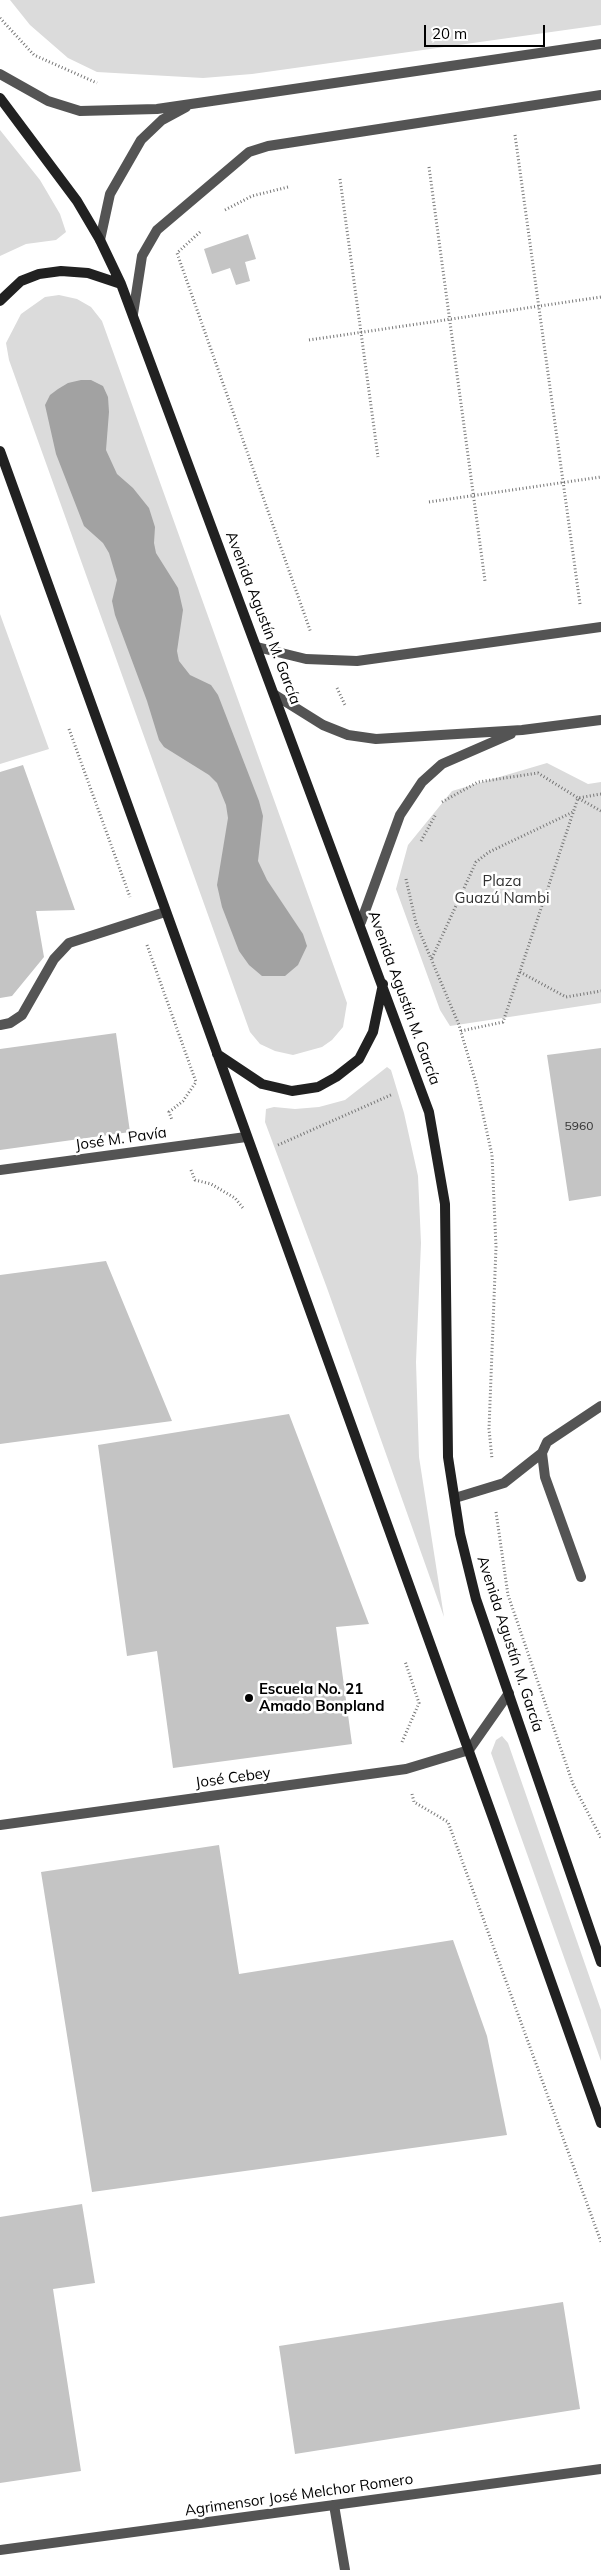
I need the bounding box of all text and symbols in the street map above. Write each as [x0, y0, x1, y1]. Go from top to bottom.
scale bar [426, 15, 547, 47]
text: 20 m [432, 24, 467, 43]
street label: Avenida Agustín M. García [222, 529, 304, 707]
park label: Plaza Guazú Nambi [455, 872, 549, 907]
street label: Avenida Agustín M. García [364, 908, 444, 1088]
house number: 5960 [565, 1119, 593, 1133]
street label: José M. Pavía [74, 1124, 168, 1154]
street label: Avenida Agustín M. García [473, 1554, 547, 1734]
place label: Escuela No. 21 Amado Bonpland [259, 1680, 384, 1715]
marker: Escuela No. 21 Amado Bonpland [243, 1692, 255, 1704]
street label: José Cebey [194, 1764, 272, 1792]
street label: Agrimensor José Melchor Romero [184, 2470, 414, 2520]

